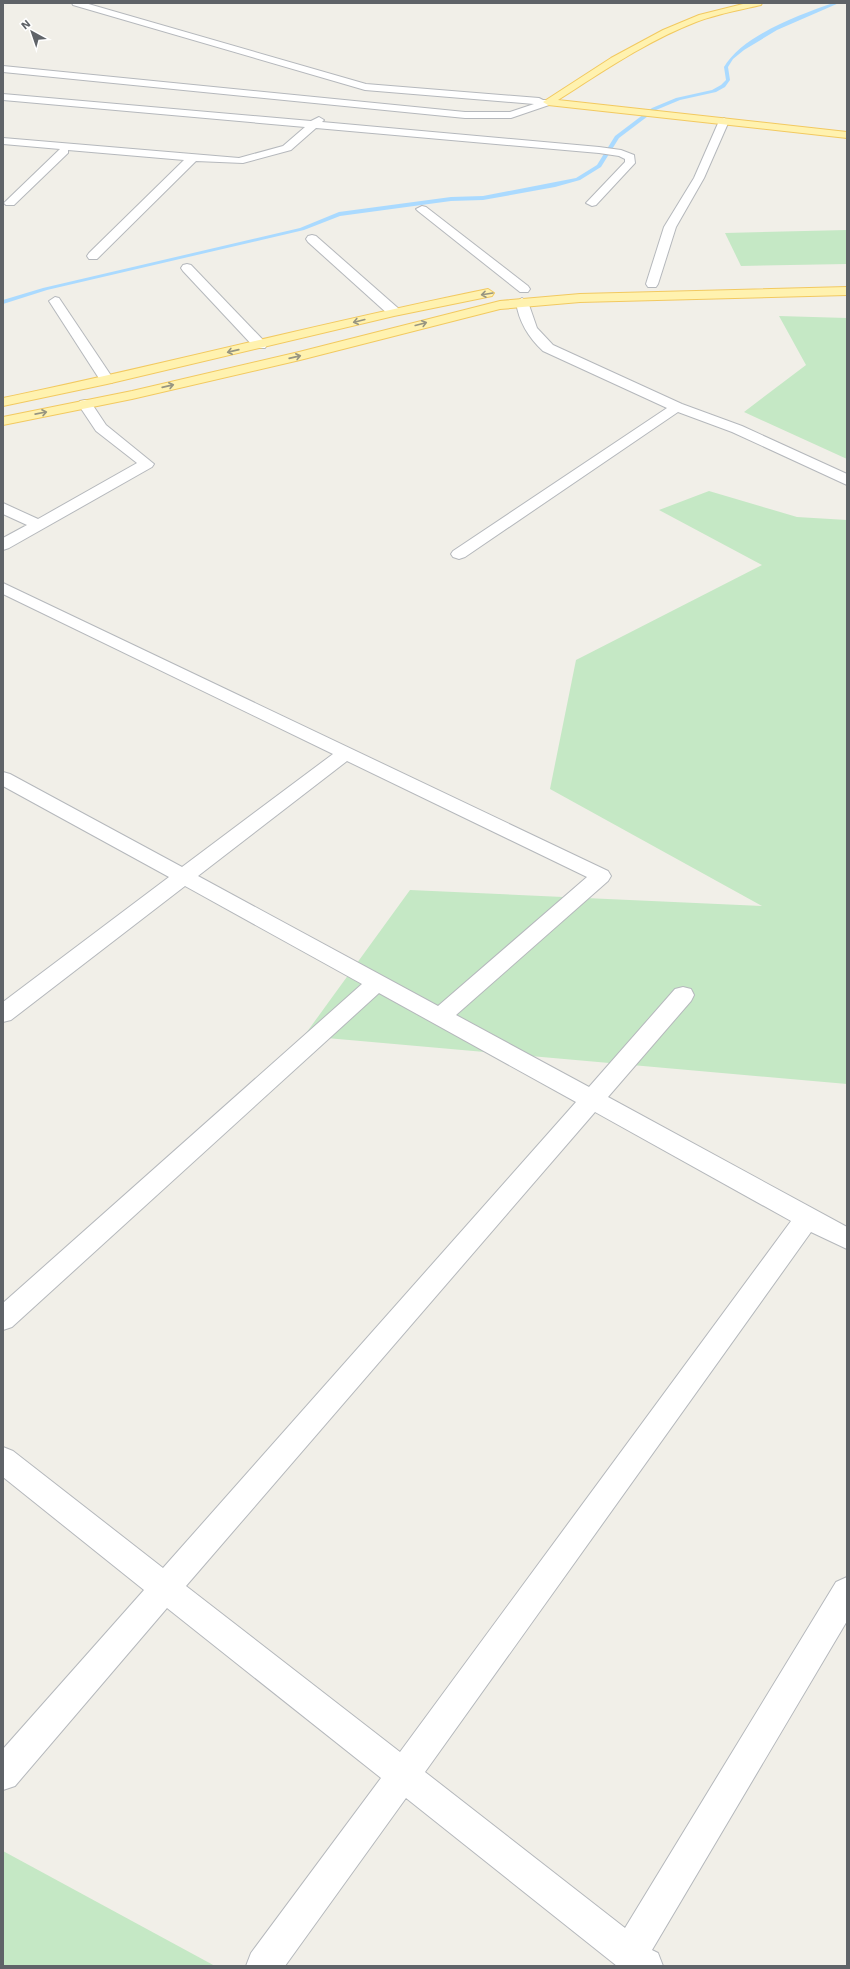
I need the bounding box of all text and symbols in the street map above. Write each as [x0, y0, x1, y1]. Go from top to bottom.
north arrow [12, 12, 52, 52]
text: N [19, 17, 33, 32]
one-way arrow [481, 290, 494, 298]
one-way arrow [353, 317, 366, 325]
one-way arrow [414, 320, 427, 327]
one-way arrow [227, 347, 240, 355]
one-way arrow [288, 352, 301, 360]
one-way arrow [162, 382, 175, 390]
one-way arrow [34, 409, 47, 417]

